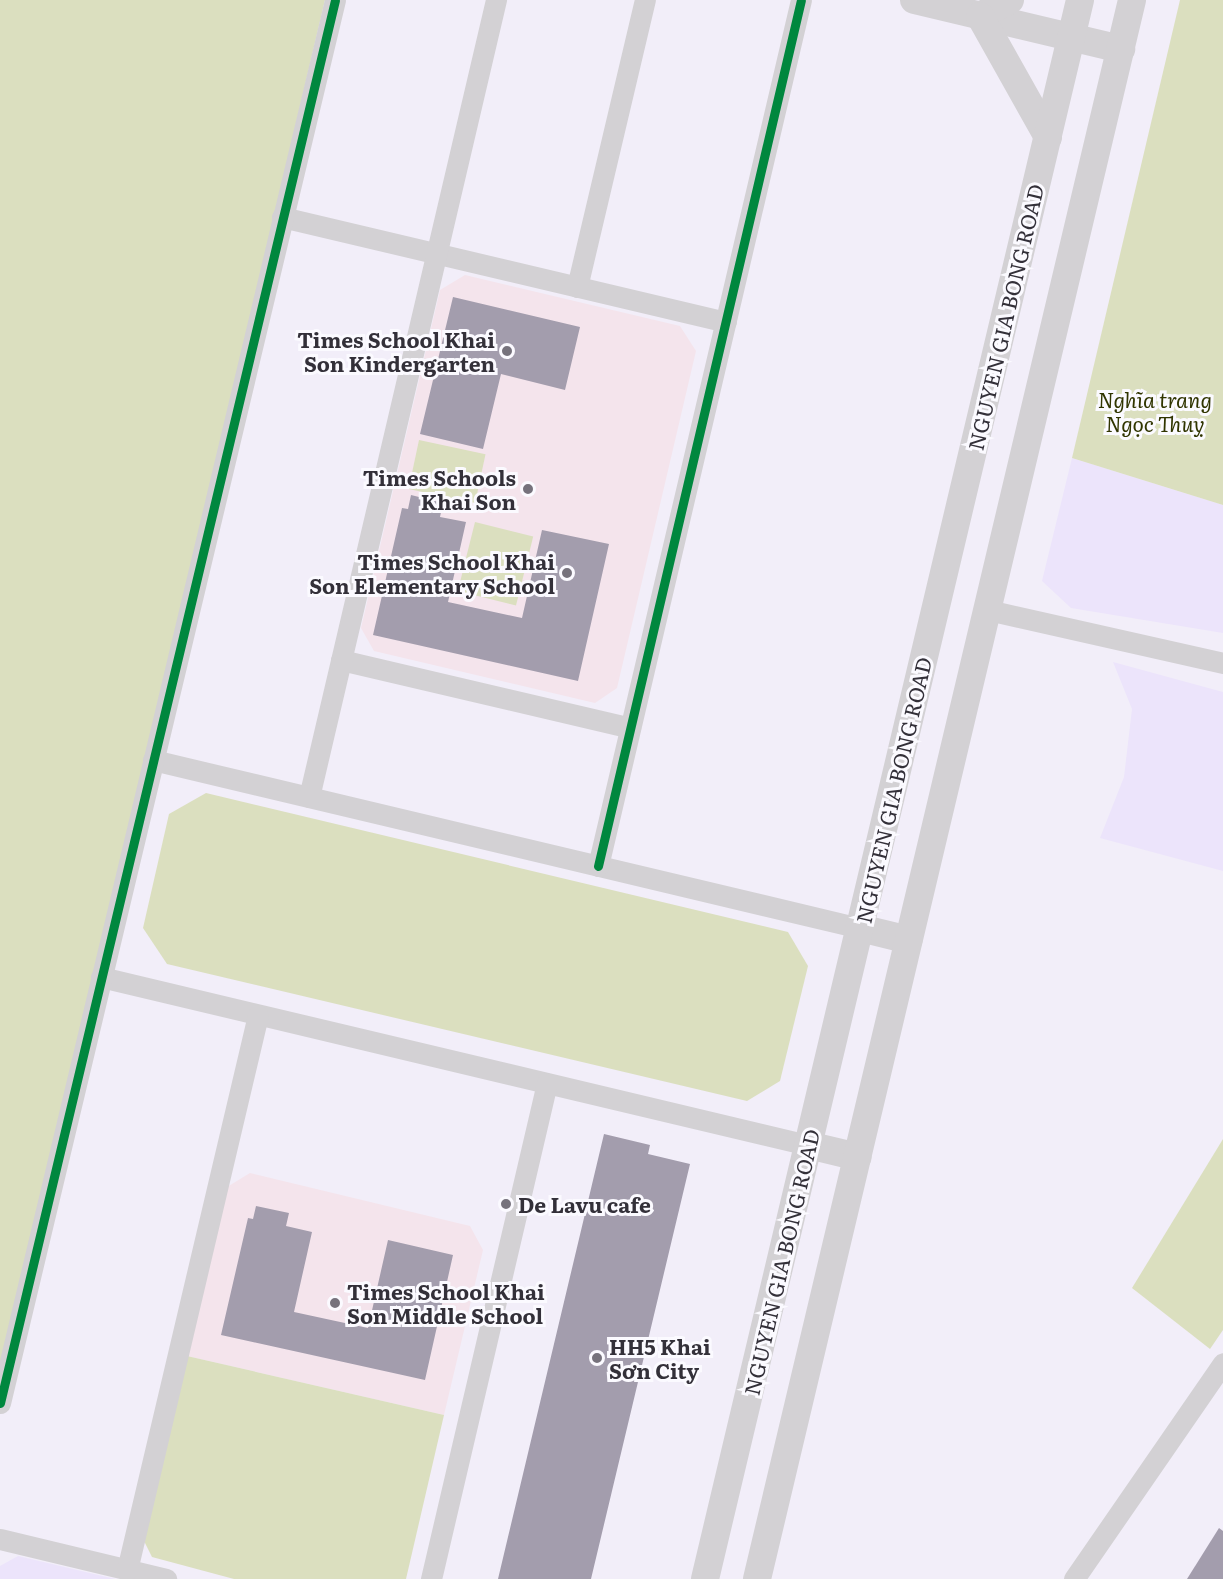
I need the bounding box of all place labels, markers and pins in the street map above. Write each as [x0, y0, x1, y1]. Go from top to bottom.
place label: Times School Khai Son Kindergarten [297, 326, 495, 376]
marker: Times School Khai Son Kindergarten [500, 344, 514, 358]
place label: Times Schools Khai Son [363, 464, 516, 514]
marker: Times Schools Khai Son [521, 482, 535, 496]
place label: Times School Khai Son Elementary School [309, 548, 555, 598]
marker: Times School Khai Son Elementary School [560, 566, 574, 580]
place label: De Lavu cafe [518, 1191, 651, 1217]
marker: De Lavu cafe [499, 1197, 513, 1211]
place label: Times School Khai Son Middle School [347, 1278, 545, 1328]
marker: Times School Khai Son Middle School [328, 1296, 342, 1310]
place label: HH5 Khai Sơn City [609, 1333, 711, 1383]
marker: HH5 Khai Sơn City [590, 1351, 604, 1365]

